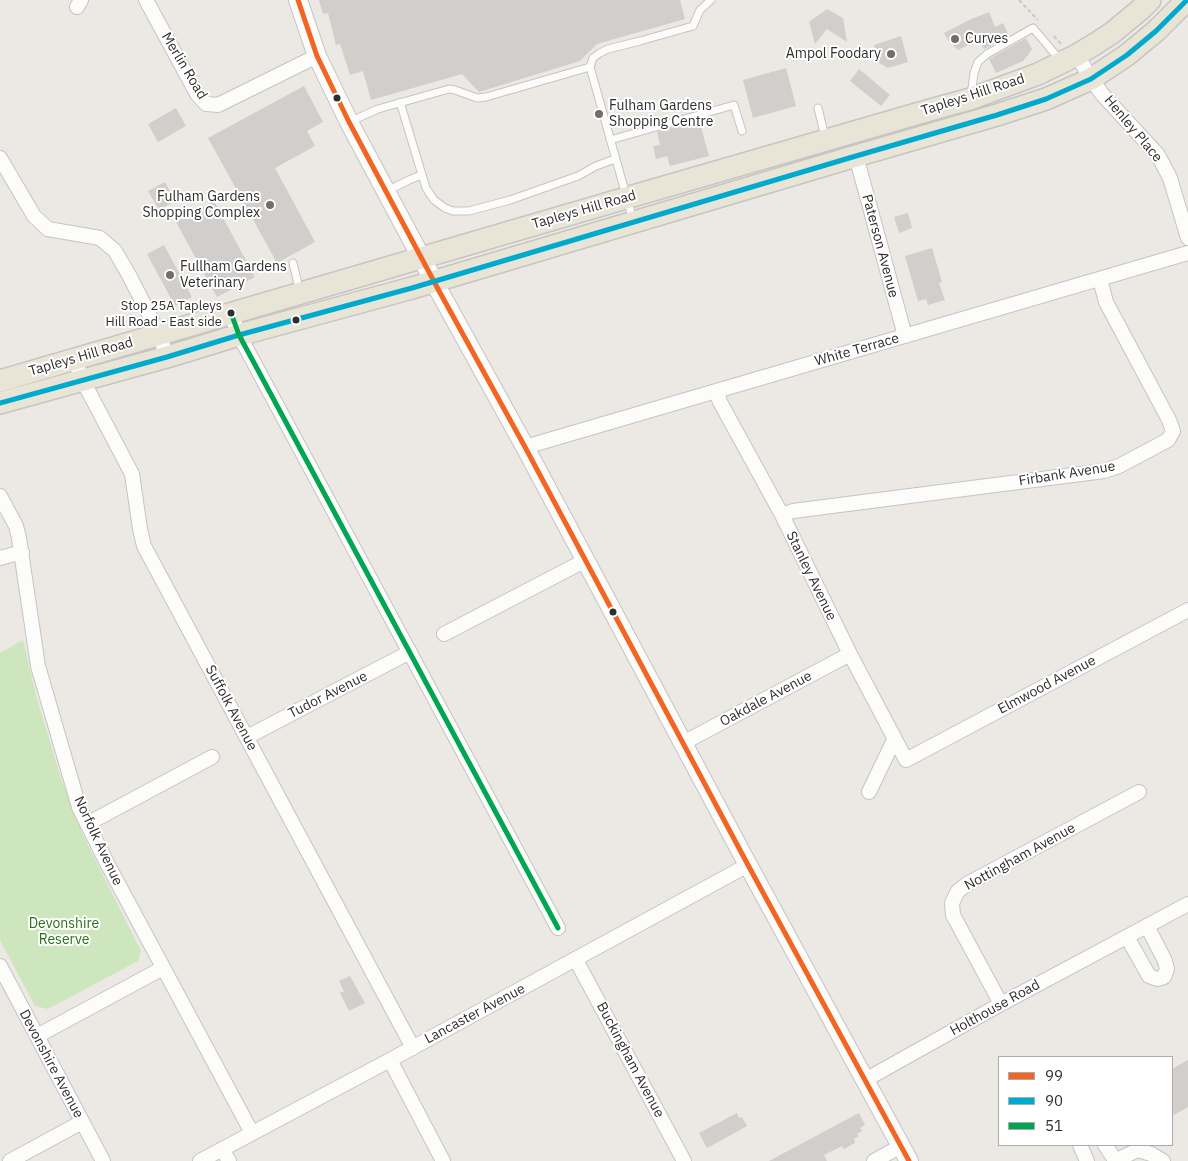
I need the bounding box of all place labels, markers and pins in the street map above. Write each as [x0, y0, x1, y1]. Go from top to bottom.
place label: Curves [965, 31, 1008, 47]
marker: Curves [949, 33, 961, 45]
place label: Ampol Foodary [786, 46, 881, 62]
marker: Ampol Foodary [885, 48, 897, 60]
unlabelled marker [332, 93, 342, 103]
place label: Fulham Gardens Shopping Centre [609, 98, 713, 130]
marker: Fulham Gardens Shopping Centre [593, 108, 605, 120]
place label: Fulham Gardens Shopping Complex [142, 189, 260, 222]
marker: Fulham Gardens Shopping Complex [264, 199, 276, 211]
place label: Fullham Gardens Veterinary [180, 259, 287, 292]
marker: Fullham Gardens Veterinary [164, 269, 176, 281]
place label: Stop 25A Tapleys Hill Road - East side [106, 298, 222, 329]
marker: Stop 25A Tapleys Hill Road - East side [226, 308, 236, 318]
unlabelled marker [291, 315, 301, 325]
unlabelled marker [608, 607, 618, 617]

